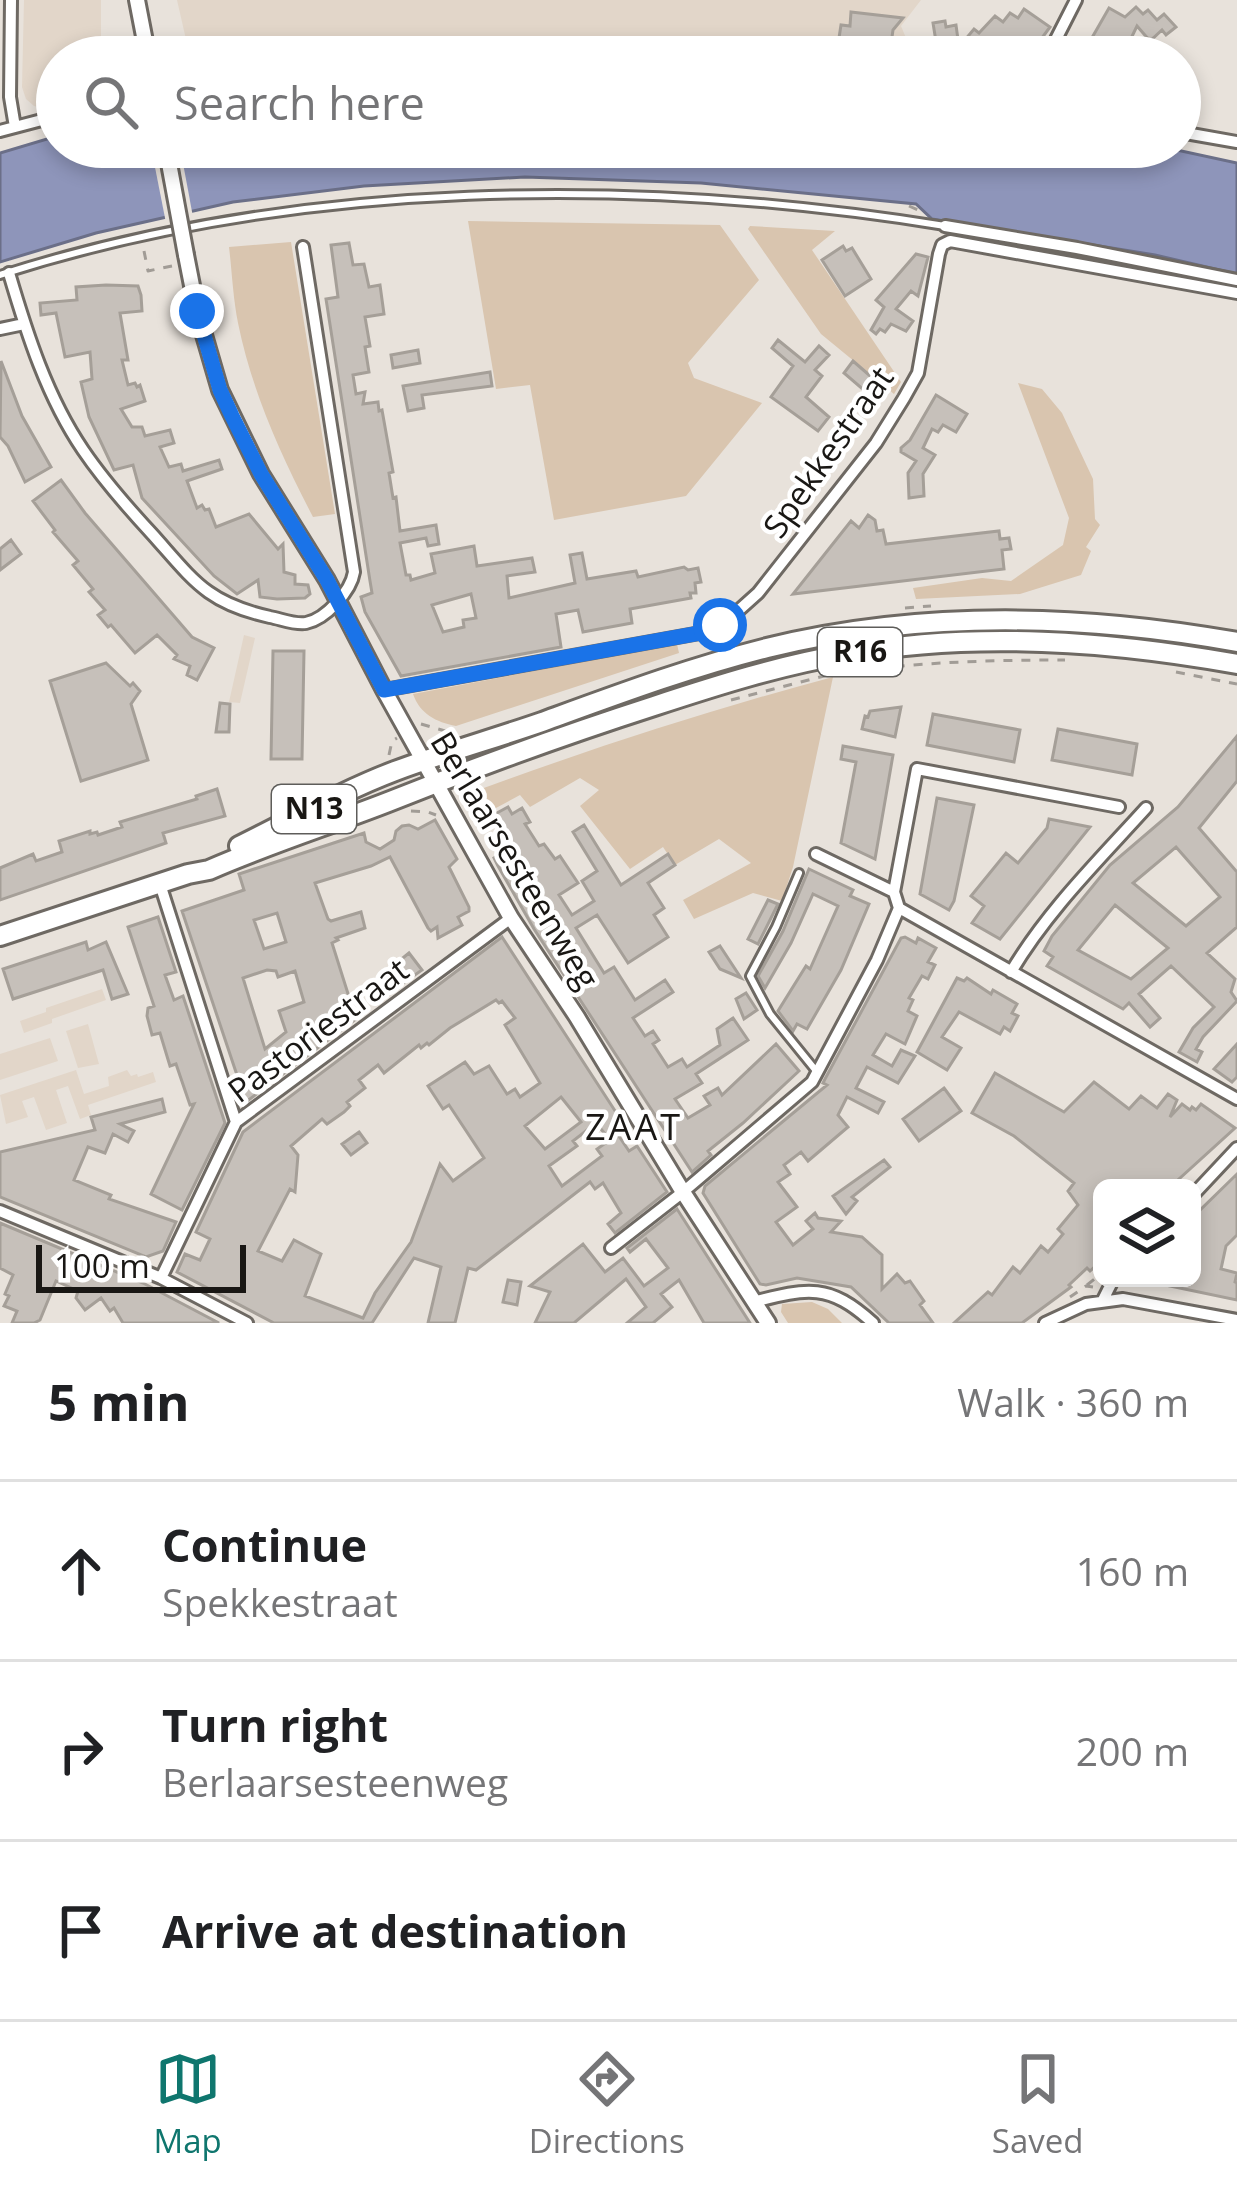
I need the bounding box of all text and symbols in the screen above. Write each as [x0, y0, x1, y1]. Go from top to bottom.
search box [36, 36, 1201, 168]
icon: search [78, 69, 144, 135]
text: Search here [174, 72, 425, 133]
route end [170, 284, 224, 338]
street label: Spekkestraat [752, 357, 903, 546]
route start [693, 598, 747, 652]
road number: R16 [818, 628, 902, 676]
street label: Berlaarsesteenweg [421, 723, 610, 997]
road number: N13 [272, 785, 356, 833]
street label: Pastoriestraat [218, 947, 417, 1112]
district label: ZAAT [585, 1102, 683, 1151]
map controls [1093, 1179, 1201, 1287]
button: layers [1093, 1179, 1201, 1287]
scale bar [36, 1239, 246, 1292]
text: 100 m [54, 1243, 150, 1288]
text: 5 min [48, 1366, 190, 1436]
text: Walk · 360 m [957, 1375, 1189, 1428]
text: Continue [162, 1514, 367, 1575]
icon: ahead [48, 1538, 114, 1604]
text: 160 m [1076, 1544, 1189, 1597]
text: Spekkestraat [162, 1575, 398, 1628]
text: Turn right [162, 1694, 388, 1755]
icon: right [48, 1718, 114, 1784]
text: 200 m [1076, 1724, 1189, 1777]
text: Berlaarsesteenweg [162, 1755, 508, 1808]
icon: arrive [48, 1898, 114, 1964]
text: Arrive at destination [162, 1900, 628, 1961]
tab: Map [154, 2046, 222, 2163]
tab: Directions [529, 2046, 685, 2163]
tab: Saved [992, 2046, 1083, 2163]

